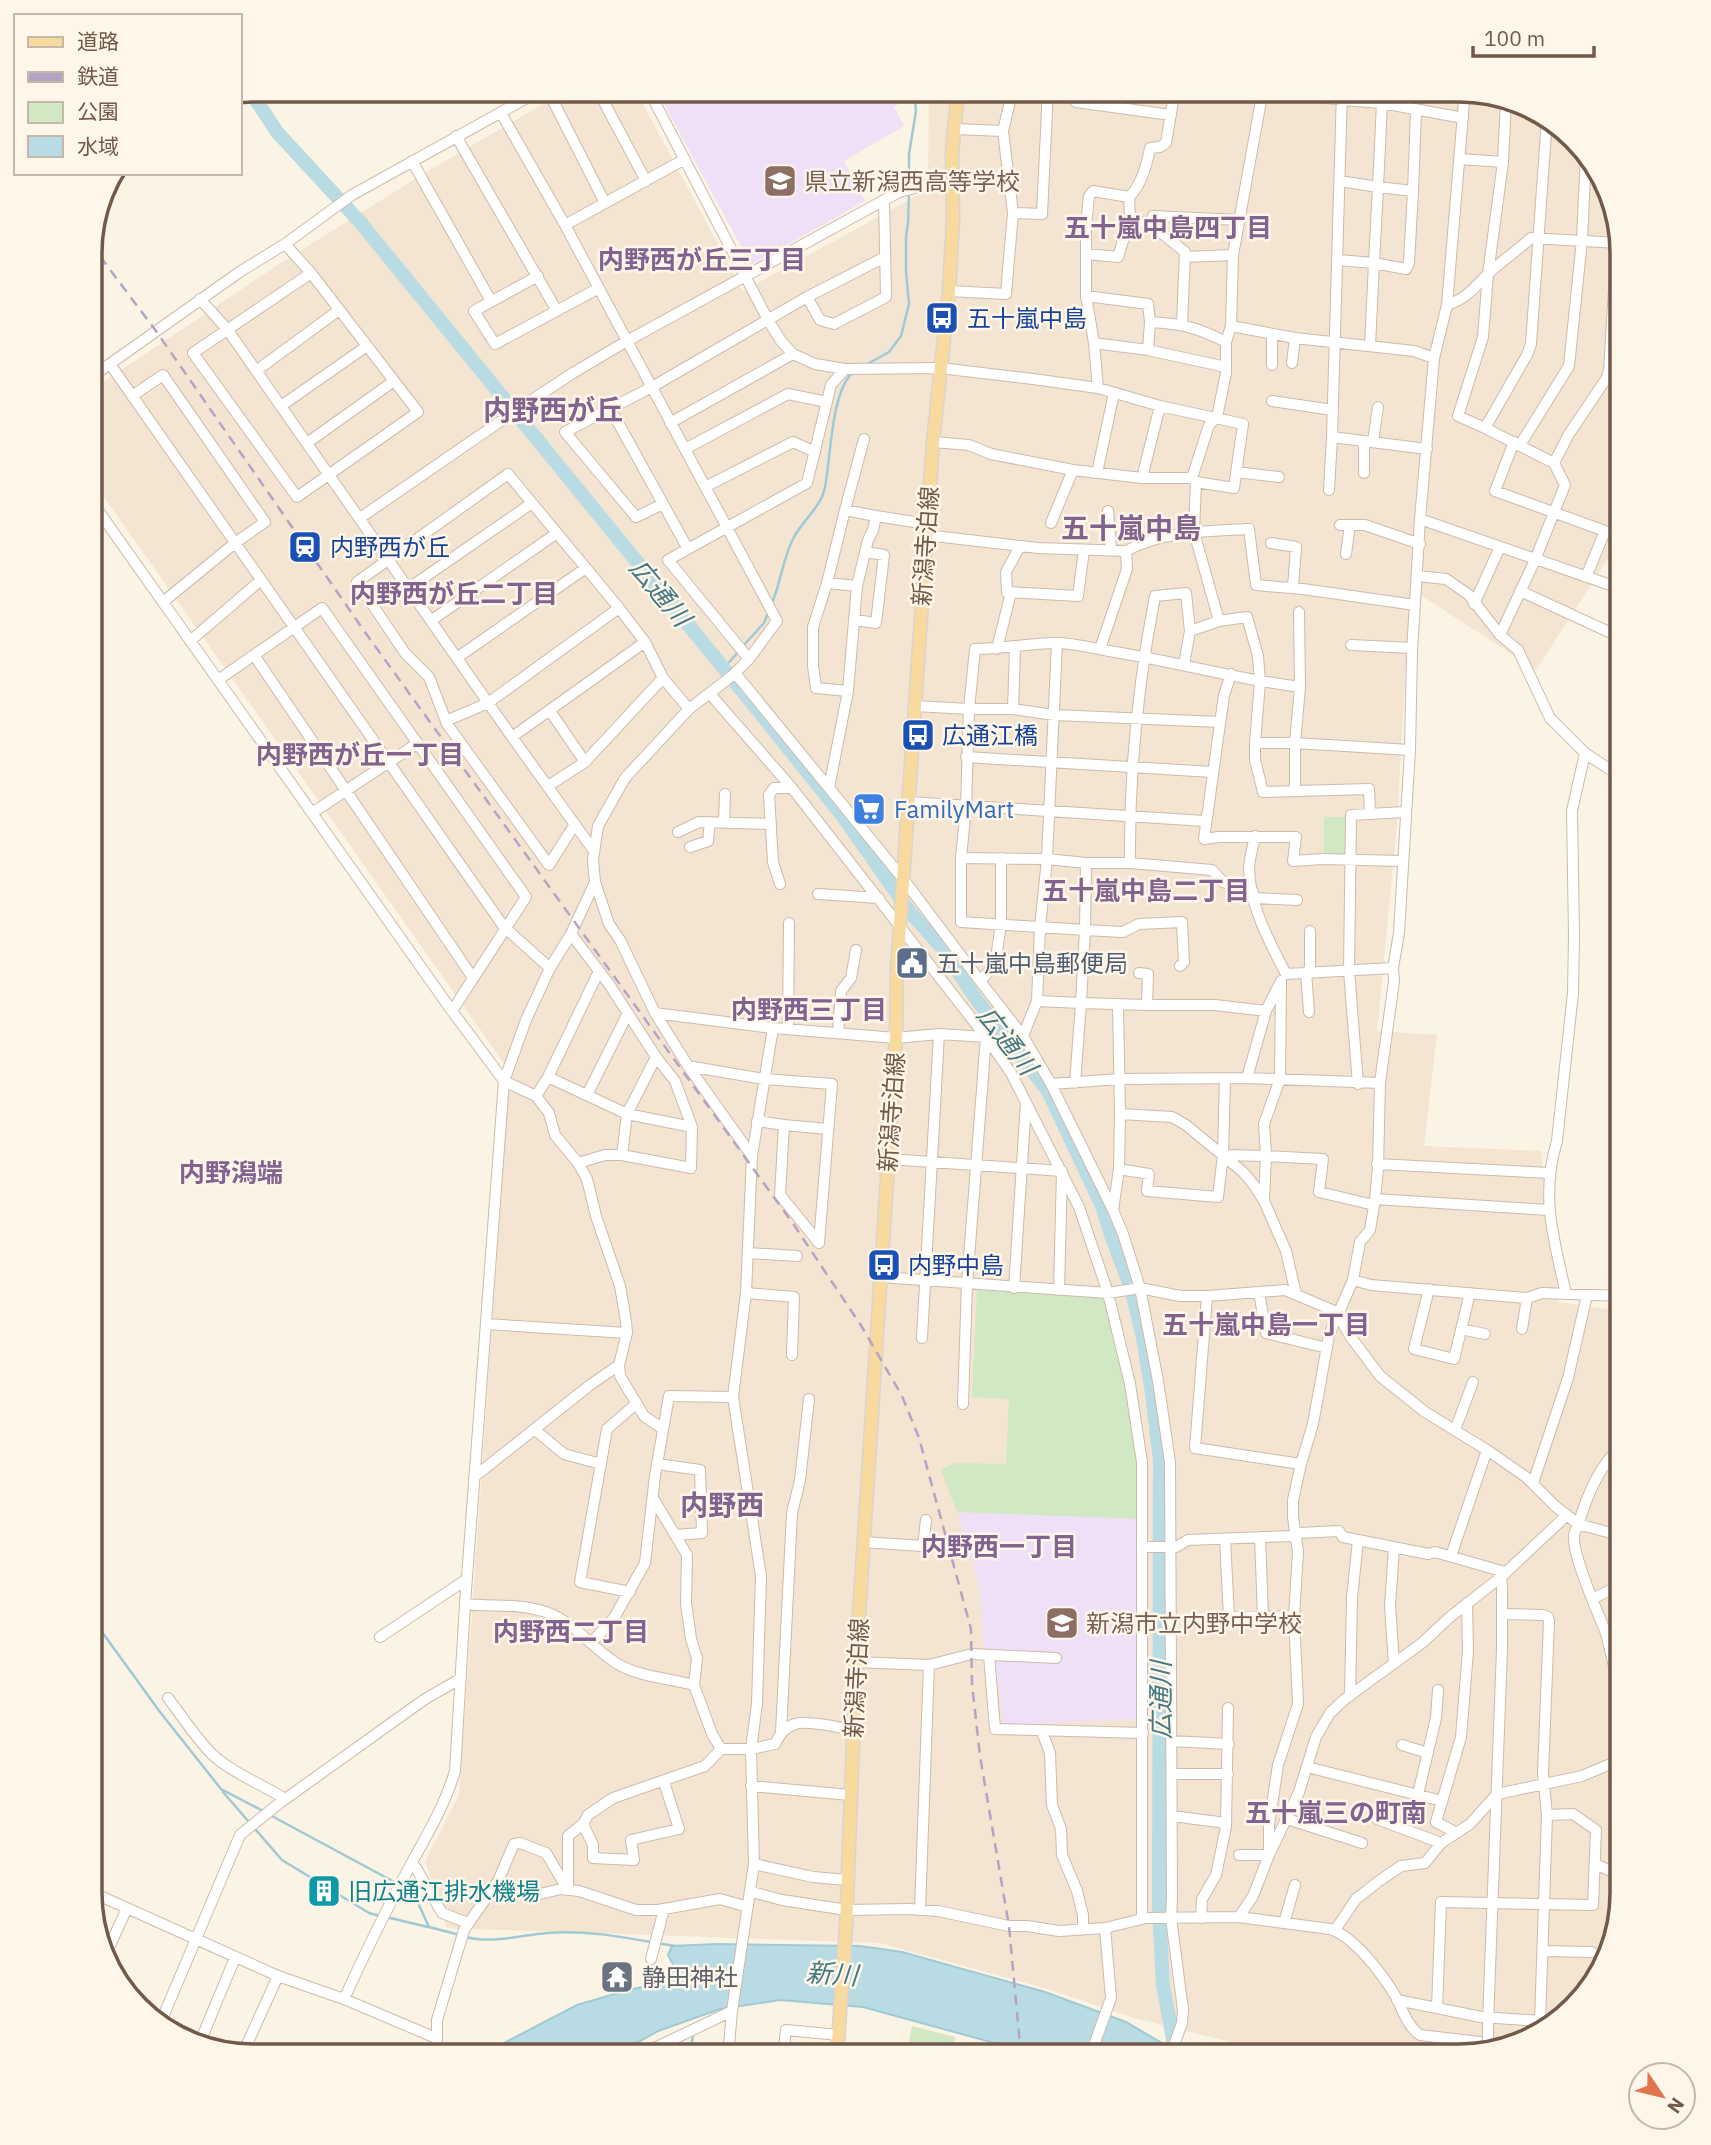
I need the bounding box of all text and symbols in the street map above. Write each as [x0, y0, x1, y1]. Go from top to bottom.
legend [14, 14, 242, 175]
scale bar [1473, 14, 1594, 58]
text: 100 m [1484, 24, 1545, 52]
text: 道路 [77, 27, 119, 55]
text: 鉄道 [77, 62, 119, 90]
text: 公園 [77, 97, 119, 125]
text: 水域 [77, 132, 119, 160]
school or university icon: 県立新潟西高等学校 [761, 162, 799, 200]
place label: 県立新潟西高等学校 [804, 165, 1020, 197]
district label: 五十嵐中島四丁目 [1064, 210, 1272, 244]
district label: 内野西が丘三丁目 [598, 242, 806, 276]
bus stop icon: 五十嵐中島 [923, 299, 961, 337]
place label: 五十嵐中島 [967, 302, 1087, 334]
district label: 内野西が丘 [483, 391, 623, 428]
street label: 新潟寺泊線 [905, 485, 945, 607]
district label: 五十嵐中島 [1061, 509, 1201, 546]
station icon: 内野西が丘 [286, 528, 324, 566]
place label: 内野西が丘 [330, 531, 450, 563]
water label: 広通川 [623, 551, 701, 635]
district label: 内野西が丘二丁目 [350, 576, 558, 610]
bus stop icon: 広通江橋 [899, 716, 937, 754]
place label: 広通江橋 [942, 719, 1038, 751]
district label: 内野西が丘一丁目 [256, 737, 464, 771]
supermarket icon: FamilyMart [850, 790, 888, 828]
place label: FamilyMart [894, 793, 1014, 825]
district label: 五十嵐中島二丁目 [1042, 873, 1250, 907]
public building icon: 五十嵐中島郵便局 [893, 944, 931, 982]
place label: 五十嵐中島郵便局 [936, 947, 1128, 979]
district label: 内野西三丁目 [731, 992, 887, 1026]
water label: 広通川 [971, 999, 1047, 1084]
street label: 新潟寺泊線 [871, 1051, 911, 1173]
district label: 内野潟端 [179, 1155, 283, 1189]
bus stop icon: 内野中島 [865, 1246, 903, 1284]
place label: 内野中島 [908, 1249, 1004, 1281]
district label: 五十嵐中島一丁目 [1162, 1307, 1370, 1341]
district label: 内野西 [680, 1486, 764, 1523]
district label: 内野西一丁目 [921, 1529, 1077, 1563]
school or university icon: 新潟市立内野中学校 [1043, 1604, 1081, 1642]
place label: 新潟市立内野中学校 [1086, 1607, 1302, 1639]
district label: 内野西二丁目 [493, 1614, 649, 1648]
street label: 新潟寺泊線 [837, 1617, 875, 1739]
water label: 広通川 [1143, 1658, 1177, 1739]
district label: 五十嵐三の町南 [1245, 1795, 1427, 1829]
building icon: 旧広通江排水機場 [305, 1872, 343, 1910]
place label: 旧広通江排水機場 [348, 1875, 540, 1907]
water label: 新川 [805, 1954, 862, 1992]
temple icon: 静田神社 [598, 1958, 636, 1996]
place label: 静田神社 [642, 1961, 738, 1993]
north arrow [1627, 2061, 1697, 2131]
text: N [1662, 2093, 1690, 2118]

